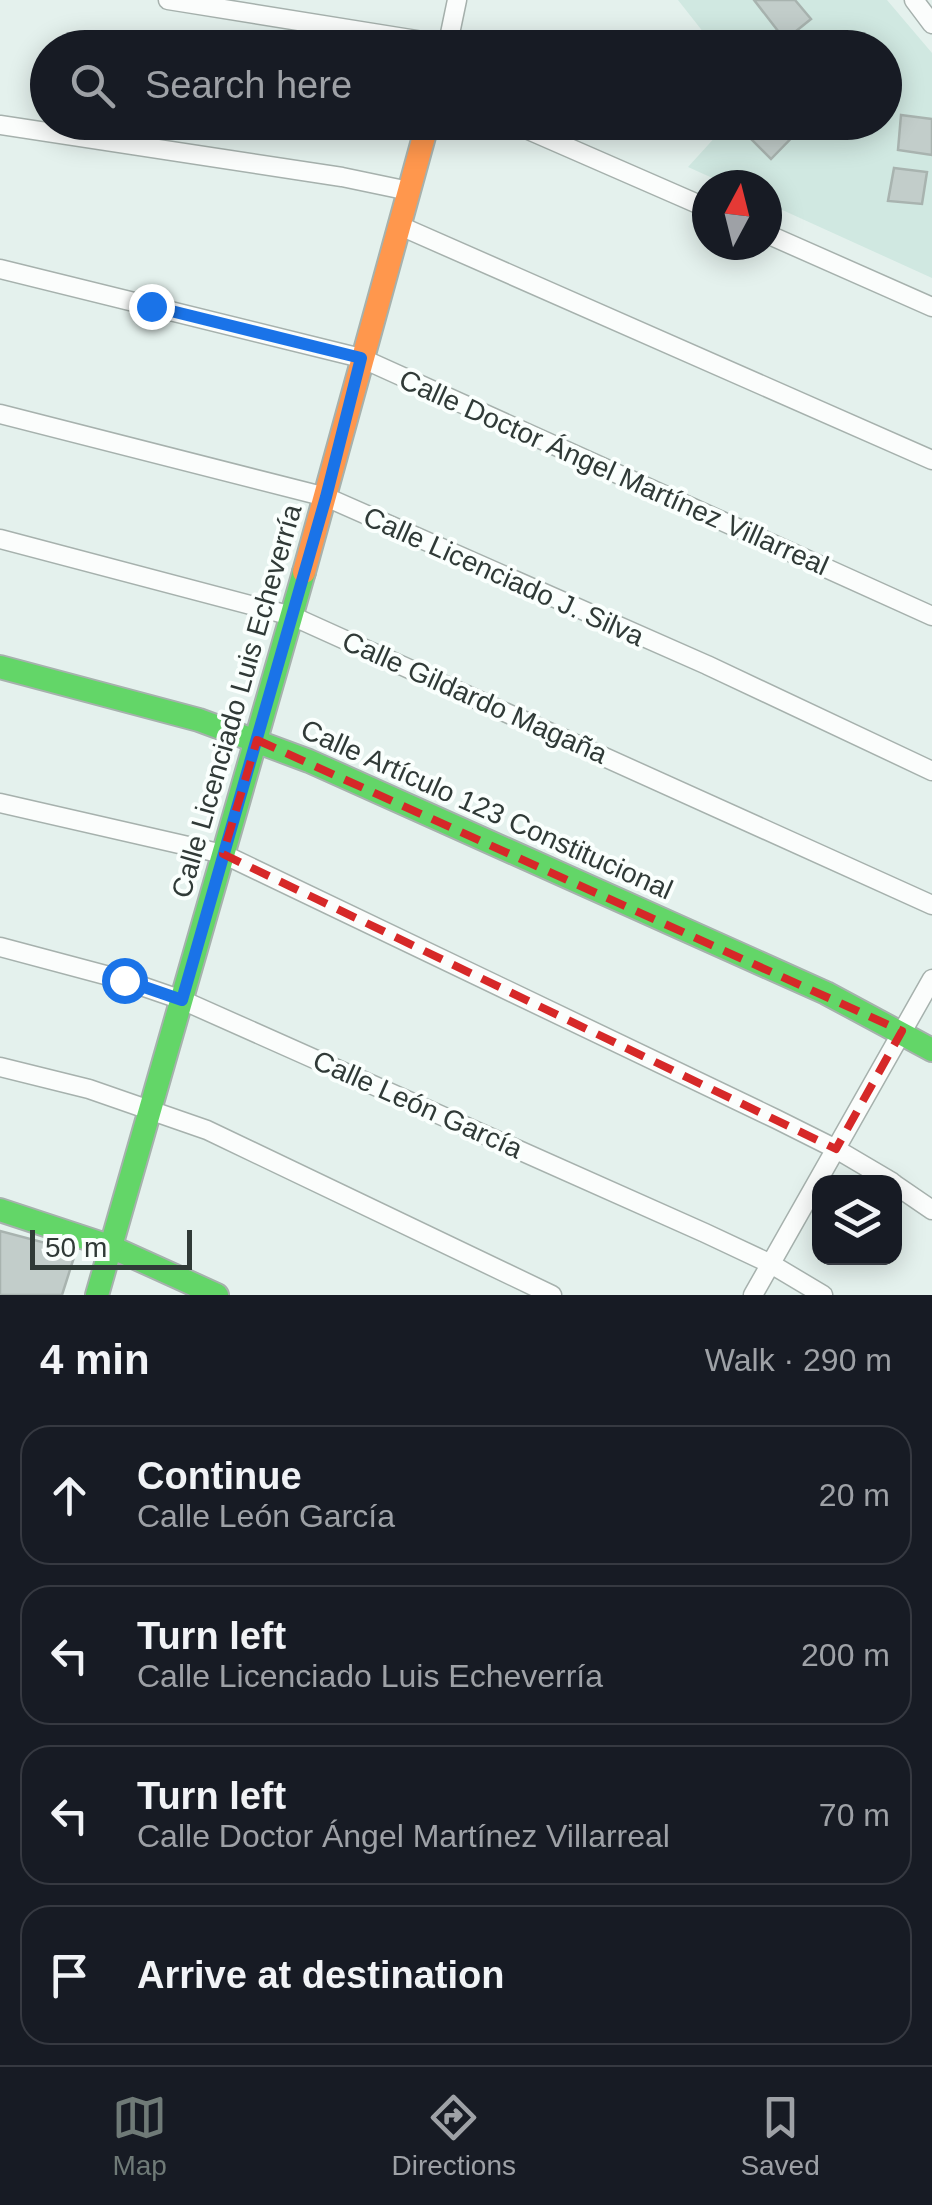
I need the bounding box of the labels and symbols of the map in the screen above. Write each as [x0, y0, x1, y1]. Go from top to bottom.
north arrow [692, 170, 782, 260]
route end [129, 284, 175, 330]
street label: Calle Doctor Ángel Martínez Villarreal [394, 363, 833, 581]
street label: Calle Licenciado Luis Echeverría [165, 500, 308, 901]
street label: Calle Licenciado J. Silva [359, 501, 649, 653]
street label: Calle Gildardo Magaña [338, 625, 612, 770]
street label: Calle Artículo 123 Constitucional [296, 713, 677, 906]
route start [102, 958, 148, 1004]
street label: Calle León García [308, 1044, 528, 1165]
scale bar [30, 1225, 192, 1270]

